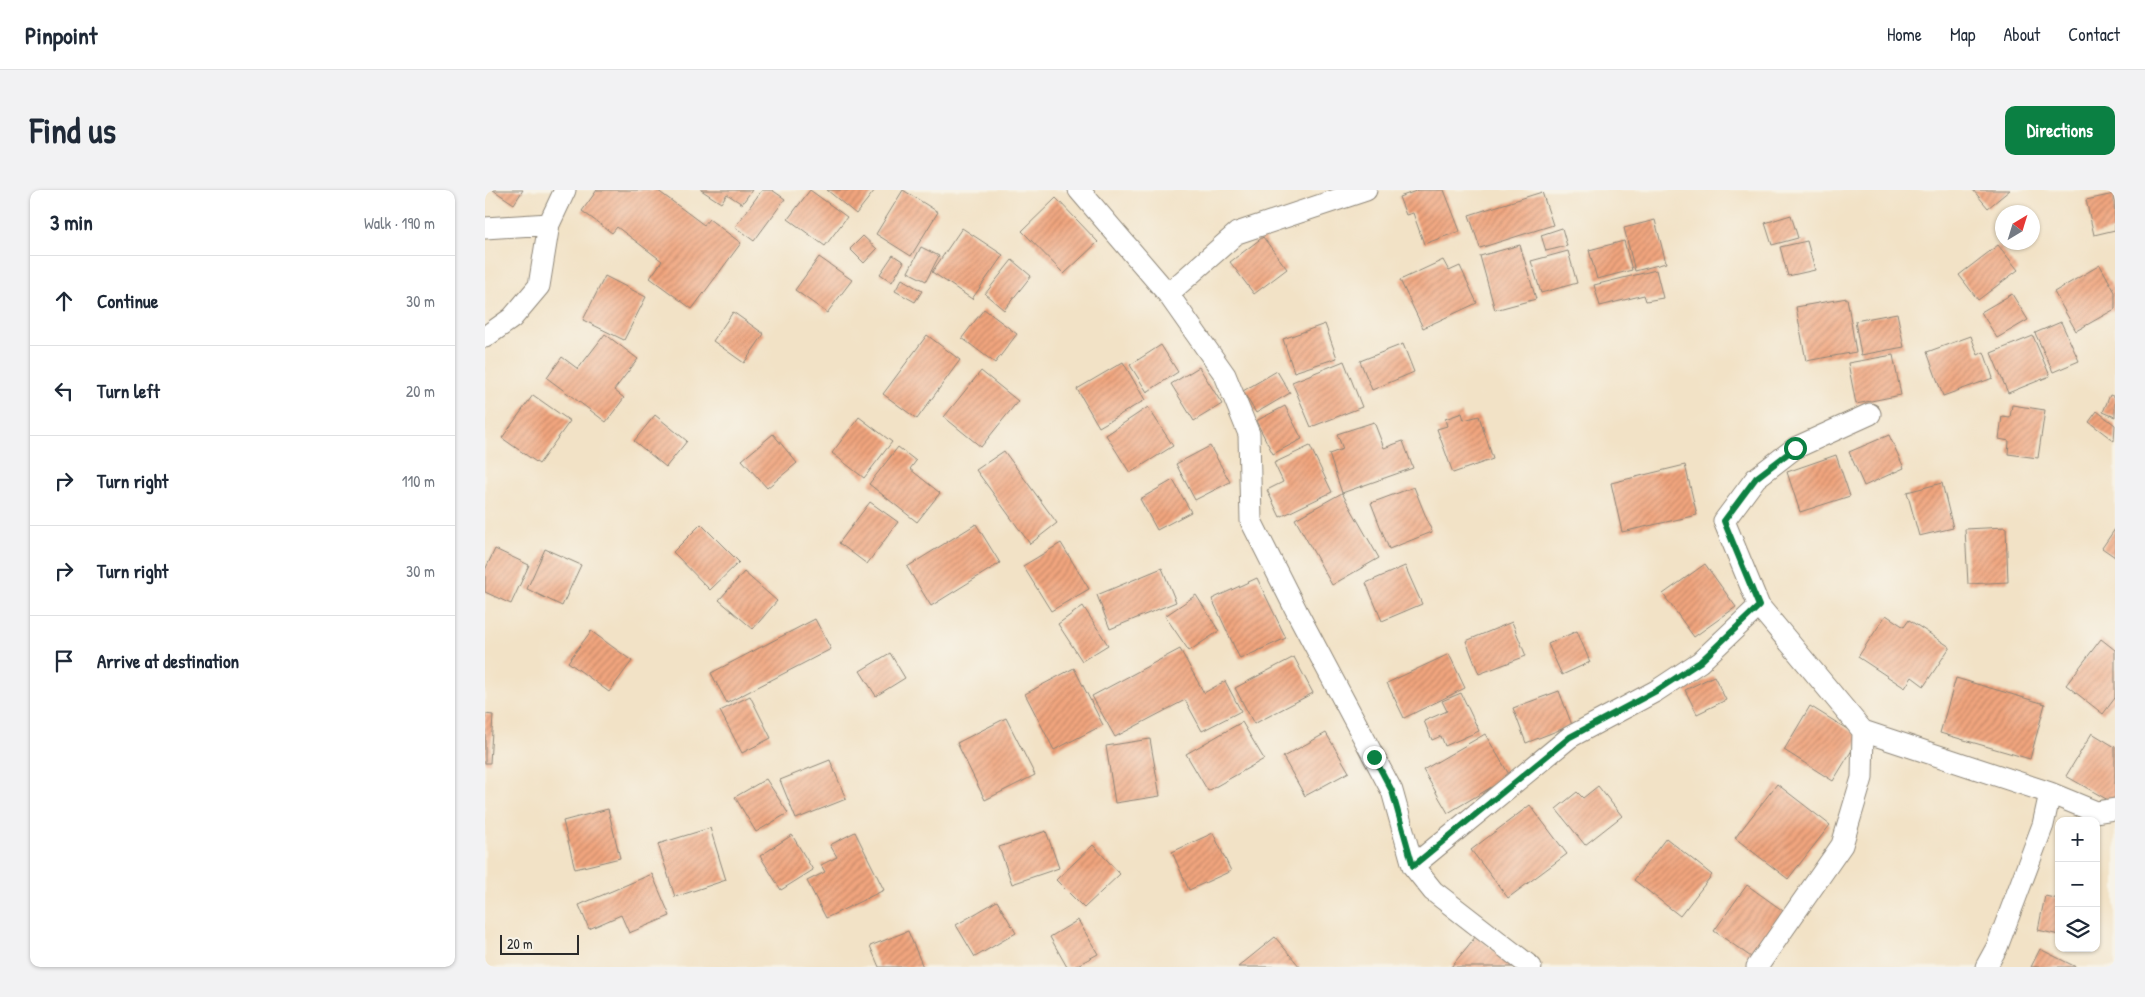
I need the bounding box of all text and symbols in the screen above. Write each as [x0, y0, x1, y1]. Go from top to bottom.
text: Pinpoint [25, 19, 97, 51]
text: Home [1887, 22, 1922, 47]
text: Map [1950, 22, 1975, 47]
text: About [2003, 22, 2040, 47]
text: Contact [2068, 22, 2120, 47]
button: Directions [2005, 106, 2115, 155]
text: Find us [30, 107, 116, 154]
north arrow [1995, 205, 2040, 250]
text: 3 min [50, 208, 93, 237]
text: Walk · 190 m [364, 212, 435, 234]
icon: ahead [50, 287, 78, 315]
text: Continue [97, 288, 158, 314]
text: 30 m [406, 290, 435, 312]
icon: left [50, 377, 78, 405]
text: Turn left [97, 378, 160, 404]
text: 20 m [406, 380, 435, 402]
route start [1784, 437, 1807, 460]
icon: right [50, 467, 78, 495]
text: Turn right [97, 468, 168, 494]
text: 110 m [402, 470, 435, 492]
icon: right [50, 557, 78, 585]
text: Turn right [97, 558, 168, 584]
text: 30 m [406, 560, 435, 582]
icon: arrive [50, 647, 78, 675]
text: Arrive at destination [97, 648, 239, 674]
route end [1363, 746, 1386, 769]
map controls [2055, 817, 2100, 952]
button: + [2055, 817, 2100, 862]
button: − [2055, 862, 2100, 907]
button: layers [2055, 907, 2100, 952]
scale bar [500, 932, 579, 955]
text: 20 m [507, 934, 533, 953]

